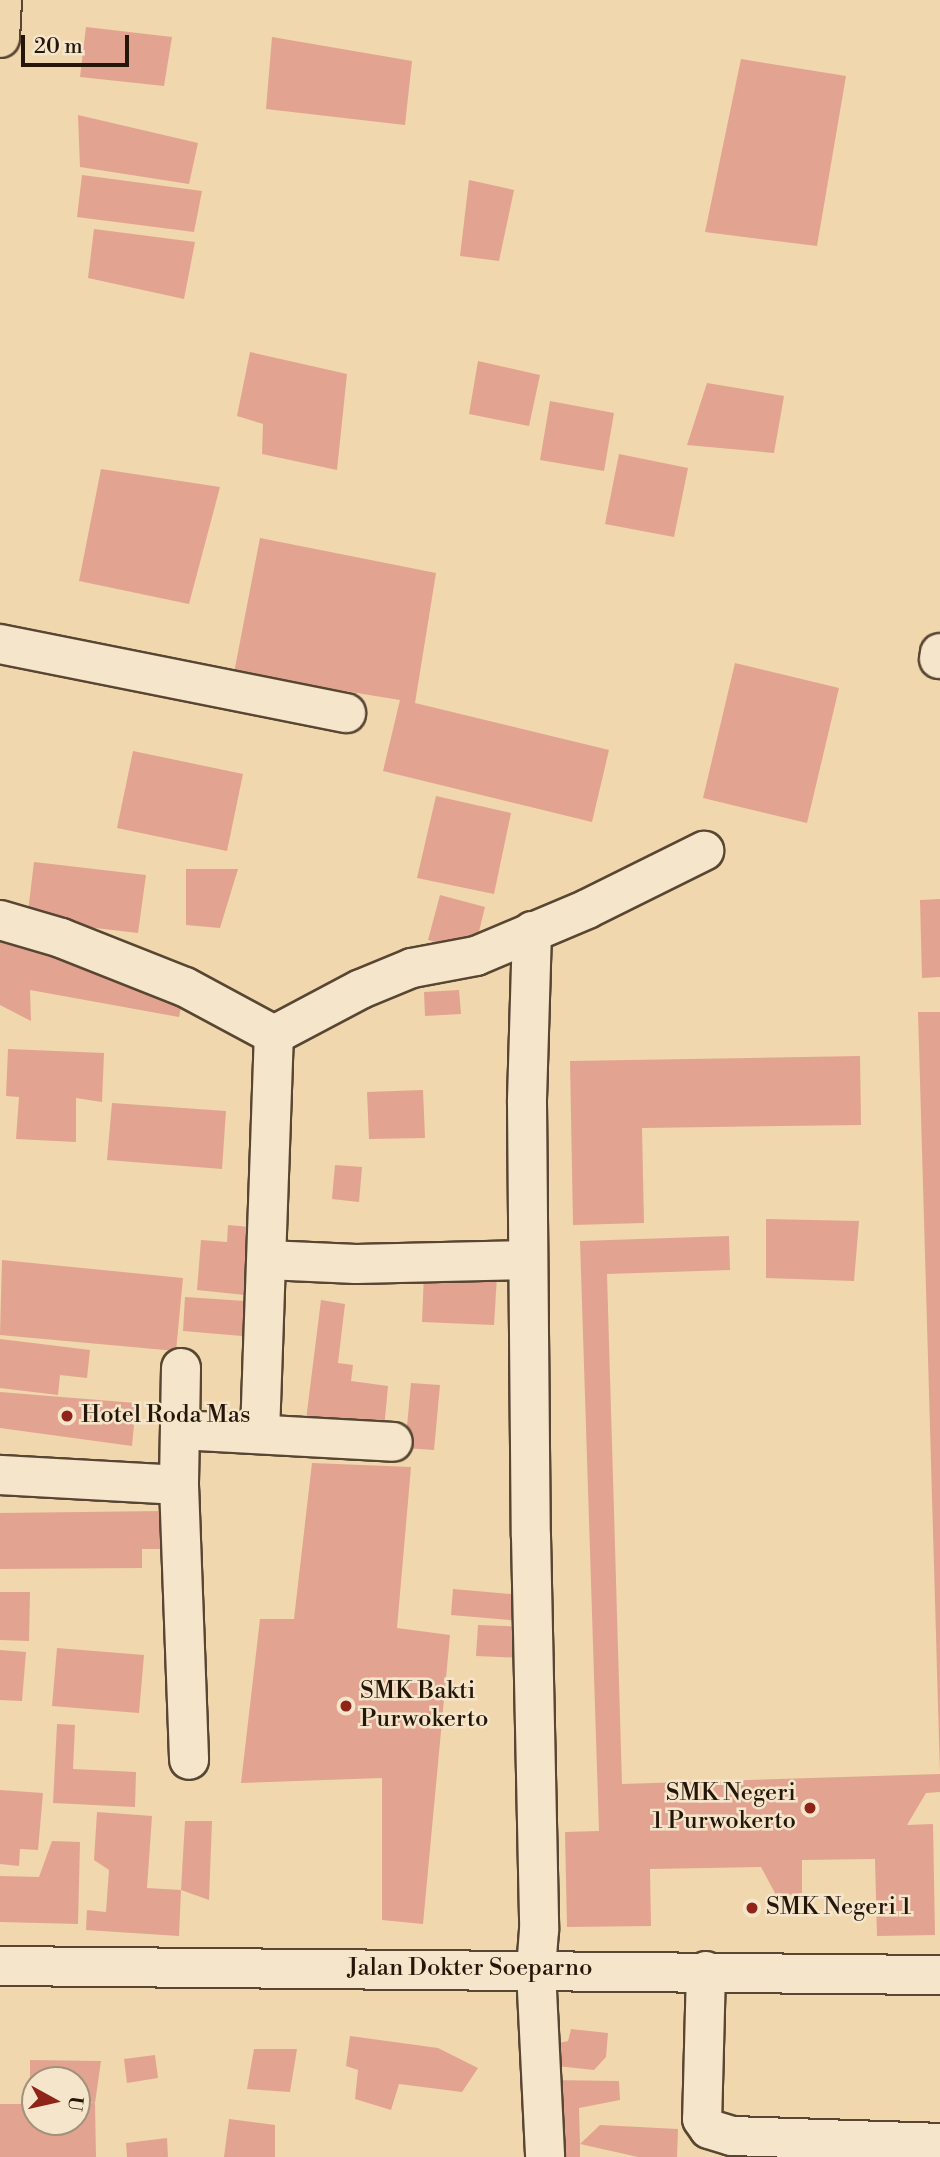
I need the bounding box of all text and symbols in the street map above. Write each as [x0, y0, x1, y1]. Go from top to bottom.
scale bar [24, 21, 133, 65]
text: 20 m [34, 34, 83, 60]
place label: Hotel Roda Mas [81, 1402, 250, 1430]
marker: Hotel Roda Mas [59, 1408, 75, 1424]
place label: SMK Bakti Purwokerto [360, 1678, 489, 1734]
marker: SMK Bakti Purwokerto [338, 1698, 354, 1714]
place label: SMK Negeri 1 Purwokerto [652, 1780, 796, 1836]
marker: SMK Negeri 1 Purwokerto [802, 1800, 818, 1816]
place label: SMK Negeri 1 [766, 1894, 911, 1922]
marker: SMK Negeri 1 [744, 1900, 760, 1916]
street label: Jalan Dokter Soeparno [347, 1955, 593, 1983]
north arrow [21, 2066, 91, 2136]
text: U [62, 2095, 88, 2113]

